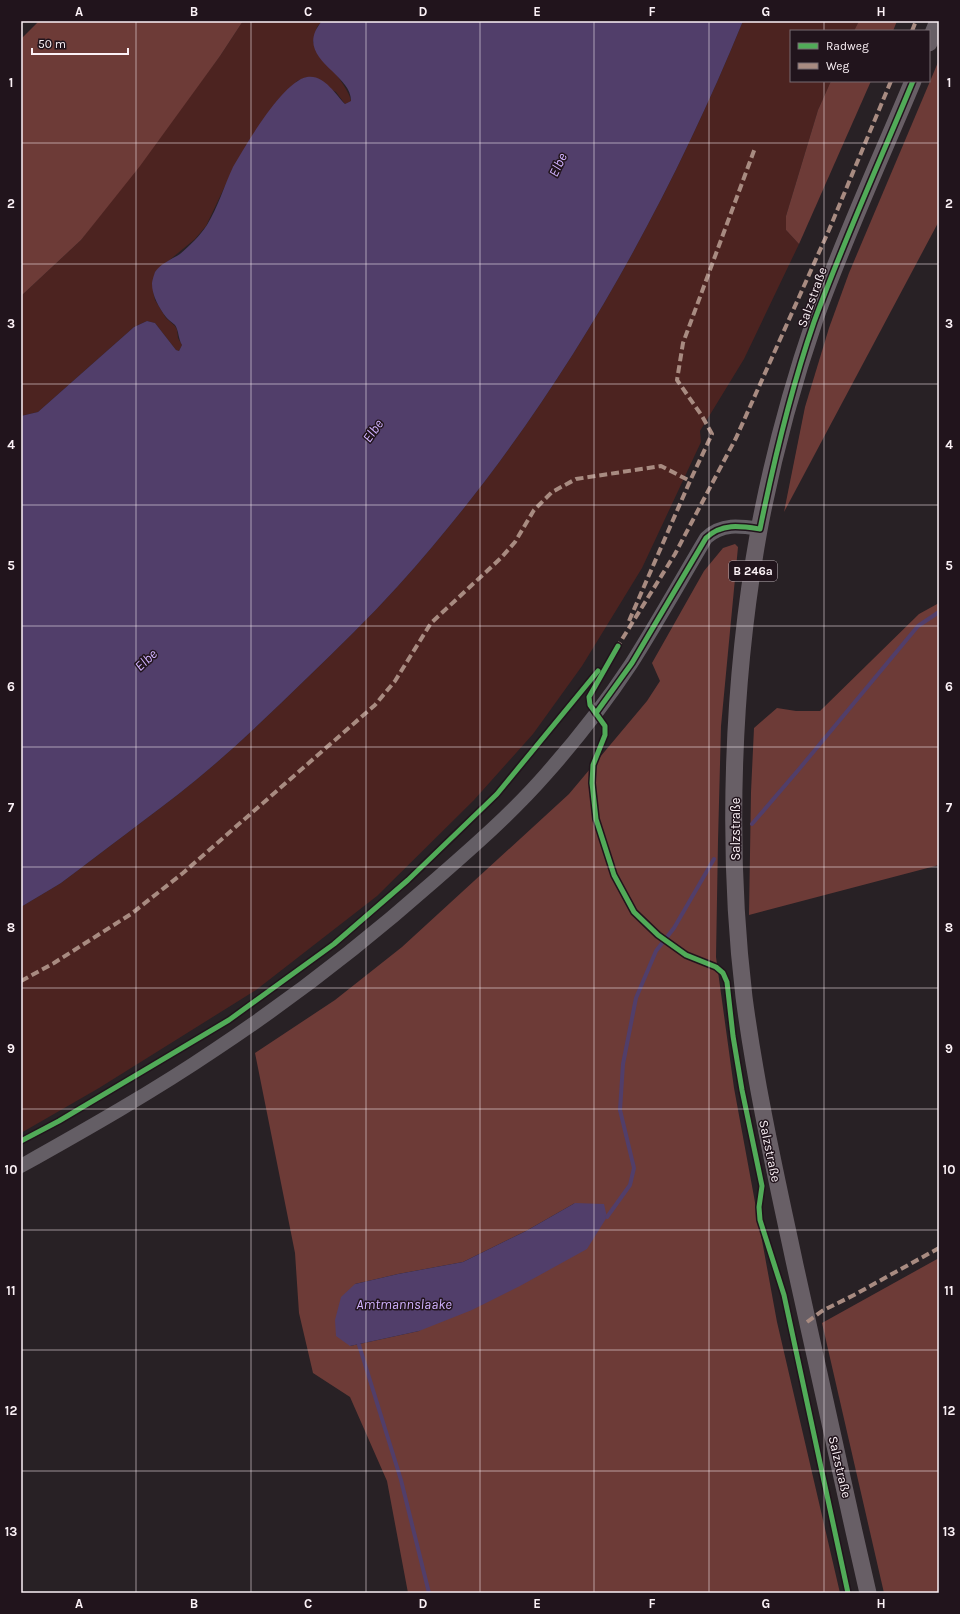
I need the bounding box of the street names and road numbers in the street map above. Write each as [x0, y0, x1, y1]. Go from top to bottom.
street label: Salzstraße [794, 265, 830, 329]
road number: B 246a [729, 561, 777, 581]
street label: Salzstraße [728, 797, 743, 861]
street label: Salzstraße [756, 1119, 784, 1184]
street label: Salzstraße [826, 1435, 854, 1500]

